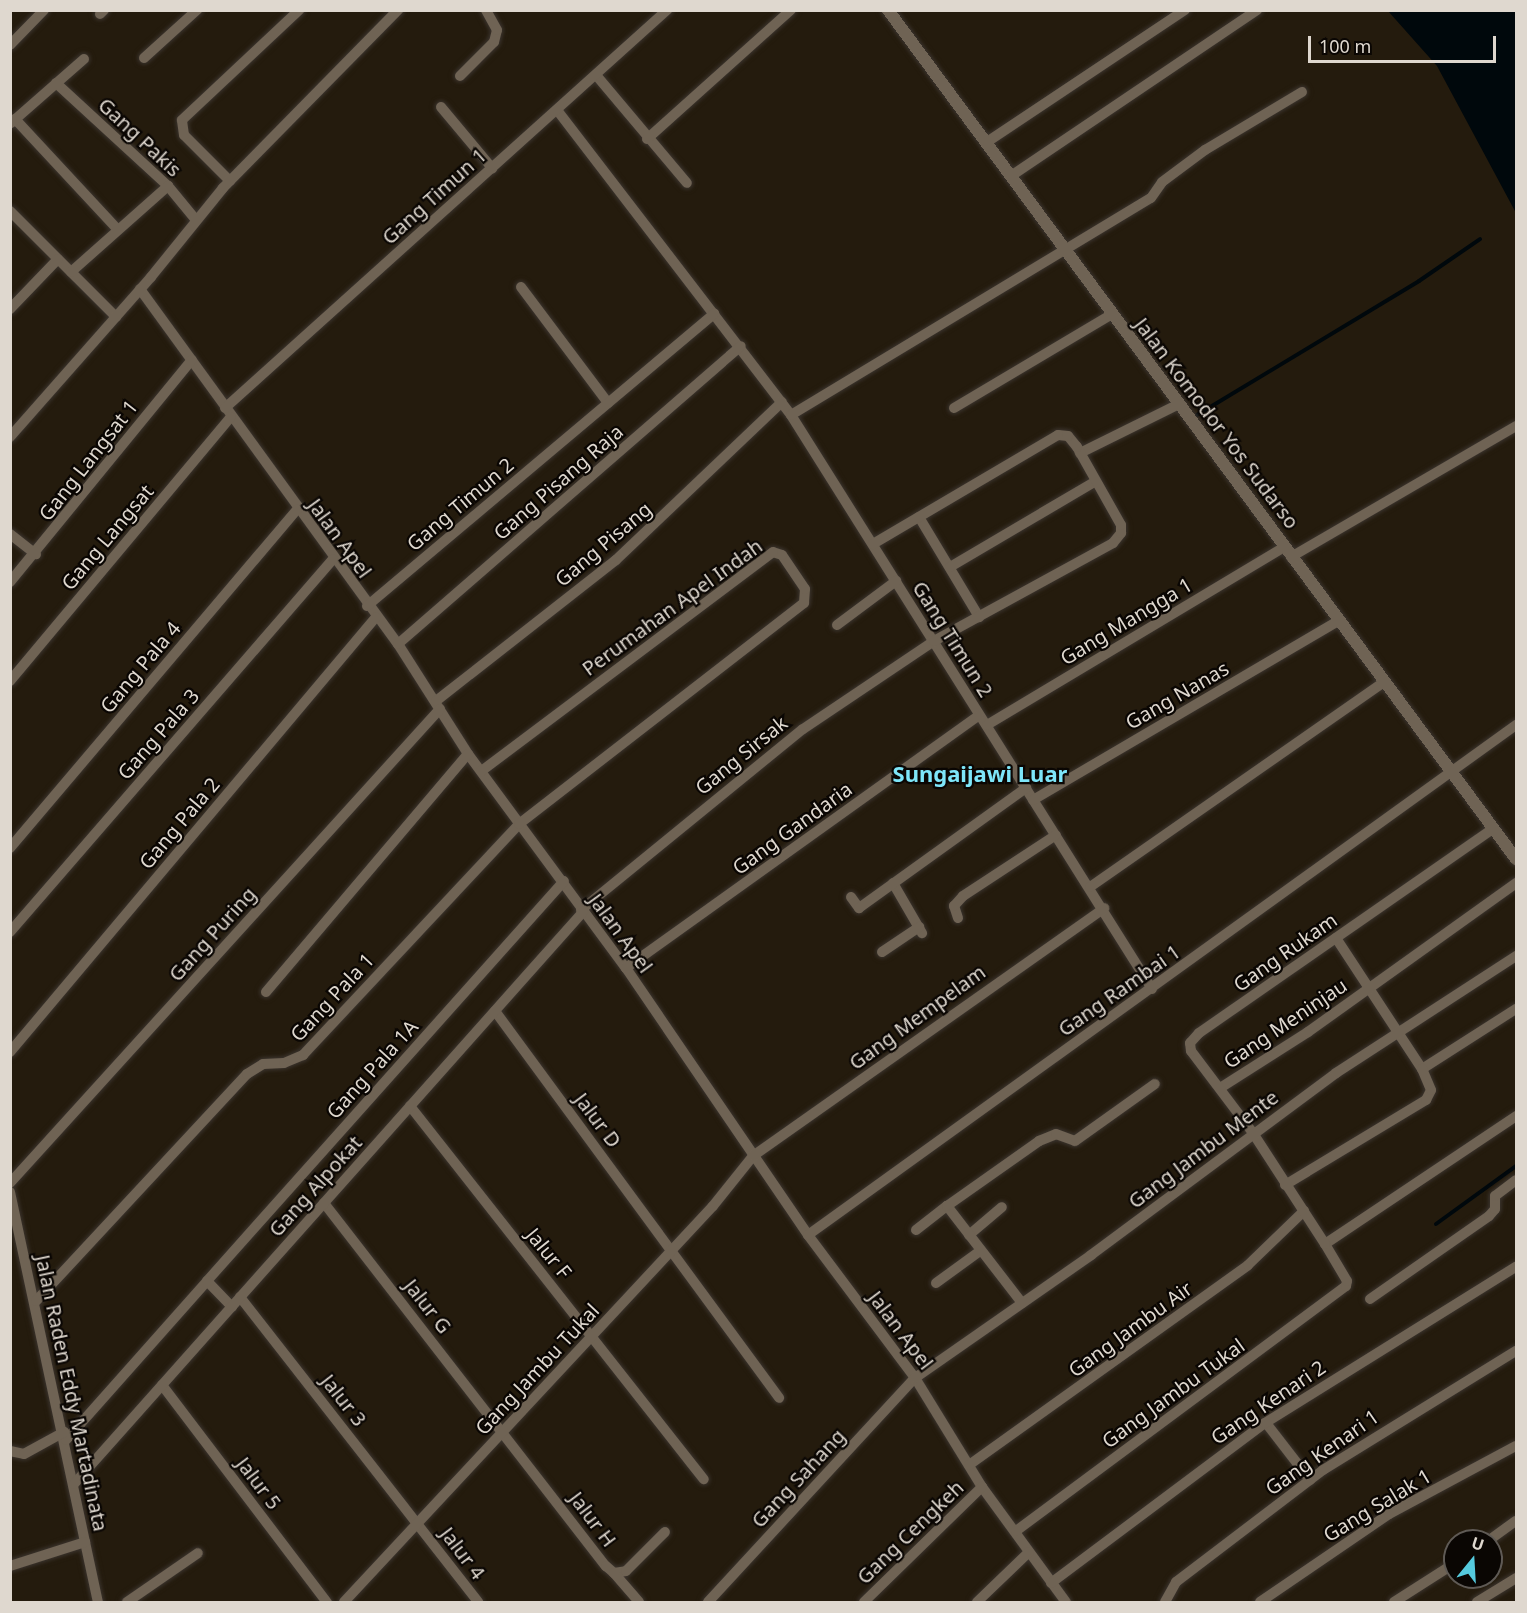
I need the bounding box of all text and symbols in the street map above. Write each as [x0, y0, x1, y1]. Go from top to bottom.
scale bar [1311, 24, 1498, 62]
text: 100 m [1319, 34, 1371, 58]
street label: Gang Pakis [94, 93, 186, 181]
street label: Gang Timun 1 [377, 143, 491, 249]
street label: Jalan Komodor Yos Sudarso [1130, 313, 1304, 533]
street label: Gang Langsat 1 [33, 395, 143, 525]
street label: Gang Pisang Raja [488, 419, 628, 545]
street label: Gang Timun 2 [402, 452, 518, 556]
street label: Gang Langsat [56, 479, 158, 595]
street label: Jalan Apel [303, 494, 377, 582]
street label: Gang Pisang [550, 497, 656, 591]
street label: Perumahan Apel Indah [577, 534, 767, 680]
street label: Gang Mangga 1 [1056, 572, 1196, 670]
street label: Gang Timun 2 [908, 577, 998, 701]
street label: Gang Pala 4 [95, 616, 185, 718]
street label: Gang Nanas [1121, 656, 1233, 734]
street label: Gang Pala 3 [112, 684, 204, 784]
street label: Gang Sirsak [690, 711, 792, 799]
district label: Sungaijawi Luar [893, 761, 1067, 787]
street label: Gang Pala 2 [134, 772, 224, 874]
street label: Gang Gandaria [728, 777, 856, 879]
street label: Gang Puring [164, 882, 260, 986]
street label: Jalan Apel [584, 889, 658, 977]
street label: Gang Rukam [1229, 907, 1341, 997]
street label: Gang Rambai 1 [1053, 939, 1185, 1041]
street label: Gang Pala 1 [285, 948, 379, 1046]
street label: Gang Mempelam [844, 960, 990, 1074]
street label: Gang Meninjau [1219, 973, 1351, 1073]
street label: Gang Pala 1A [321, 1015, 423, 1123]
street label: Gang Jambu Mente [1123, 1085, 1283, 1213]
street label: Jalur D [570, 1088, 626, 1152]
street label: Gang Alpokat [264, 1131, 366, 1241]
street label: Jalur F [521, 1223, 577, 1283]
street label: Jalan Raden Eddy Martadinata [31, 1253, 113, 1533]
street label: Jalur G [399, 1274, 457, 1338]
street label: Gang Jambu Air [1063, 1276, 1197, 1382]
street label: Jalan Apel [864, 1286, 938, 1374]
street label: Gang Jambu Tukal [470, 1298, 604, 1440]
street label: Gang Jambu Tukal [1097, 1333, 1249, 1453]
street label: Gang Kenari 2 [1206, 1355, 1330, 1449]
street label: Jalur 3 [316, 1369, 372, 1431]
street label: Gang Kenari 1 [1261, 1404, 1383, 1500]
street label: Gang Sahang [746, 1424, 850, 1532]
street label: Jalur 5 [232, 1452, 286, 1514]
street label: Gang Salak 1 [1319, 1463, 1435, 1547]
street label: Gang Cengkeh [852, 1475, 968, 1589]
street label: Jalur H [565, 1487, 621, 1551]
street label: Jalur 4 [436, 1522, 490, 1584]
north arrow [1443, 1529, 1503, 1589]
text: U [1469, 1531, 1487, 1556]

